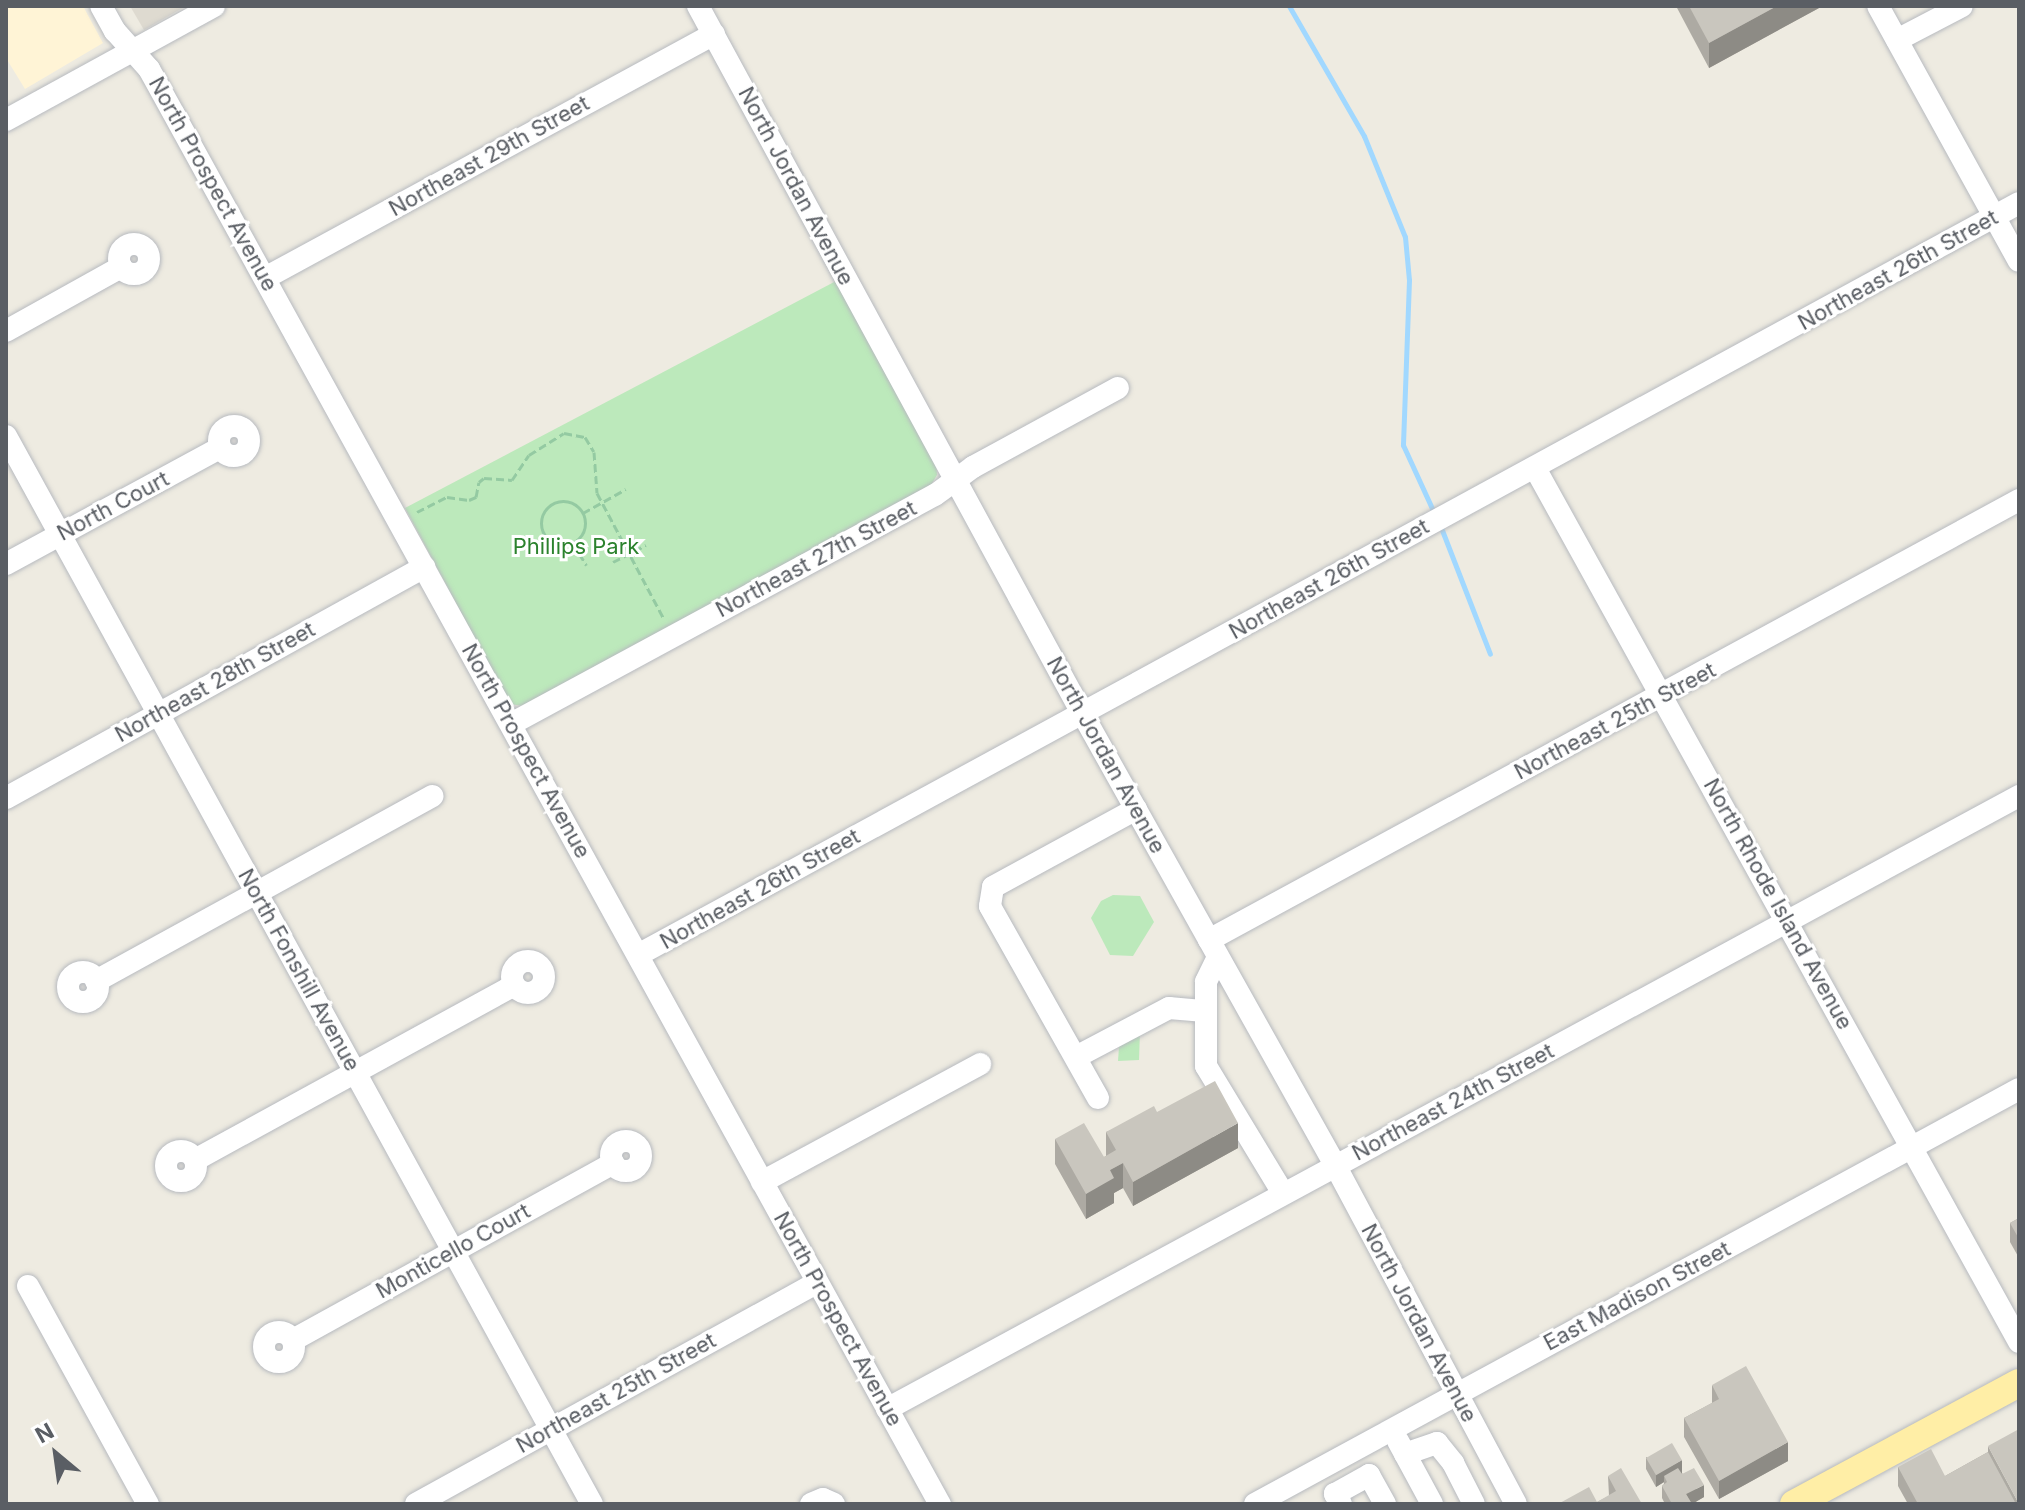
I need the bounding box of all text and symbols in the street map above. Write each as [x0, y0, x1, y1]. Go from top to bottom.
street label: North Prospect Avenue [143, 72, 283, 296]
street label: North Jordan Avenue [733, 82, 859, 290]
street label: Northeast 29th Street [384, 90, 594, 222]
street label: Northeast 26th Street [1793, 204, 2003, 336]
street label: North Court [53, 466, 173, 546]
street label: Northeast 27th Street [711, 495, 921, 623]
street label: Northeast 26th Street [1224, 513, 1434, 645]
park label: Phillips Park [513, 534, 639, 560]
street label: Northeast 28th Street [110, 616, 320, 748]
street label: North Prospect Avenue [456, 639, 596, 863]
street label: North Jordan Avenue [1041, 652, 1171, 858]
street label: Northeast 25th Street [1510, 657, 1720, 785]
street label: North Rhode Island Avenue [1698, 774, 1858, 1034]
street label: Northeast 26th Street [655, 823, 865, 955]
street label: North Fonshill Avenue [232, 864, 366, 1076]
street label: Northeast 24th Street [1348, 1038, 1558, 1166]
street label: Monticello Court [371, 1198, 535, 1304]
street label: North Prospect Avenue [768, 1207, 908, 1431]
street label: North Jordan Avenue [1356, 1219, 1482, 1427]
street label: East Madison Street [1539, 1236, 1735, 1356]
street label: Northeast 25th Street [512, 1327, 720, 1459]
north arrow [16, 1414, 96, 1494]
text: N [31, 1418, 58, 1448]

